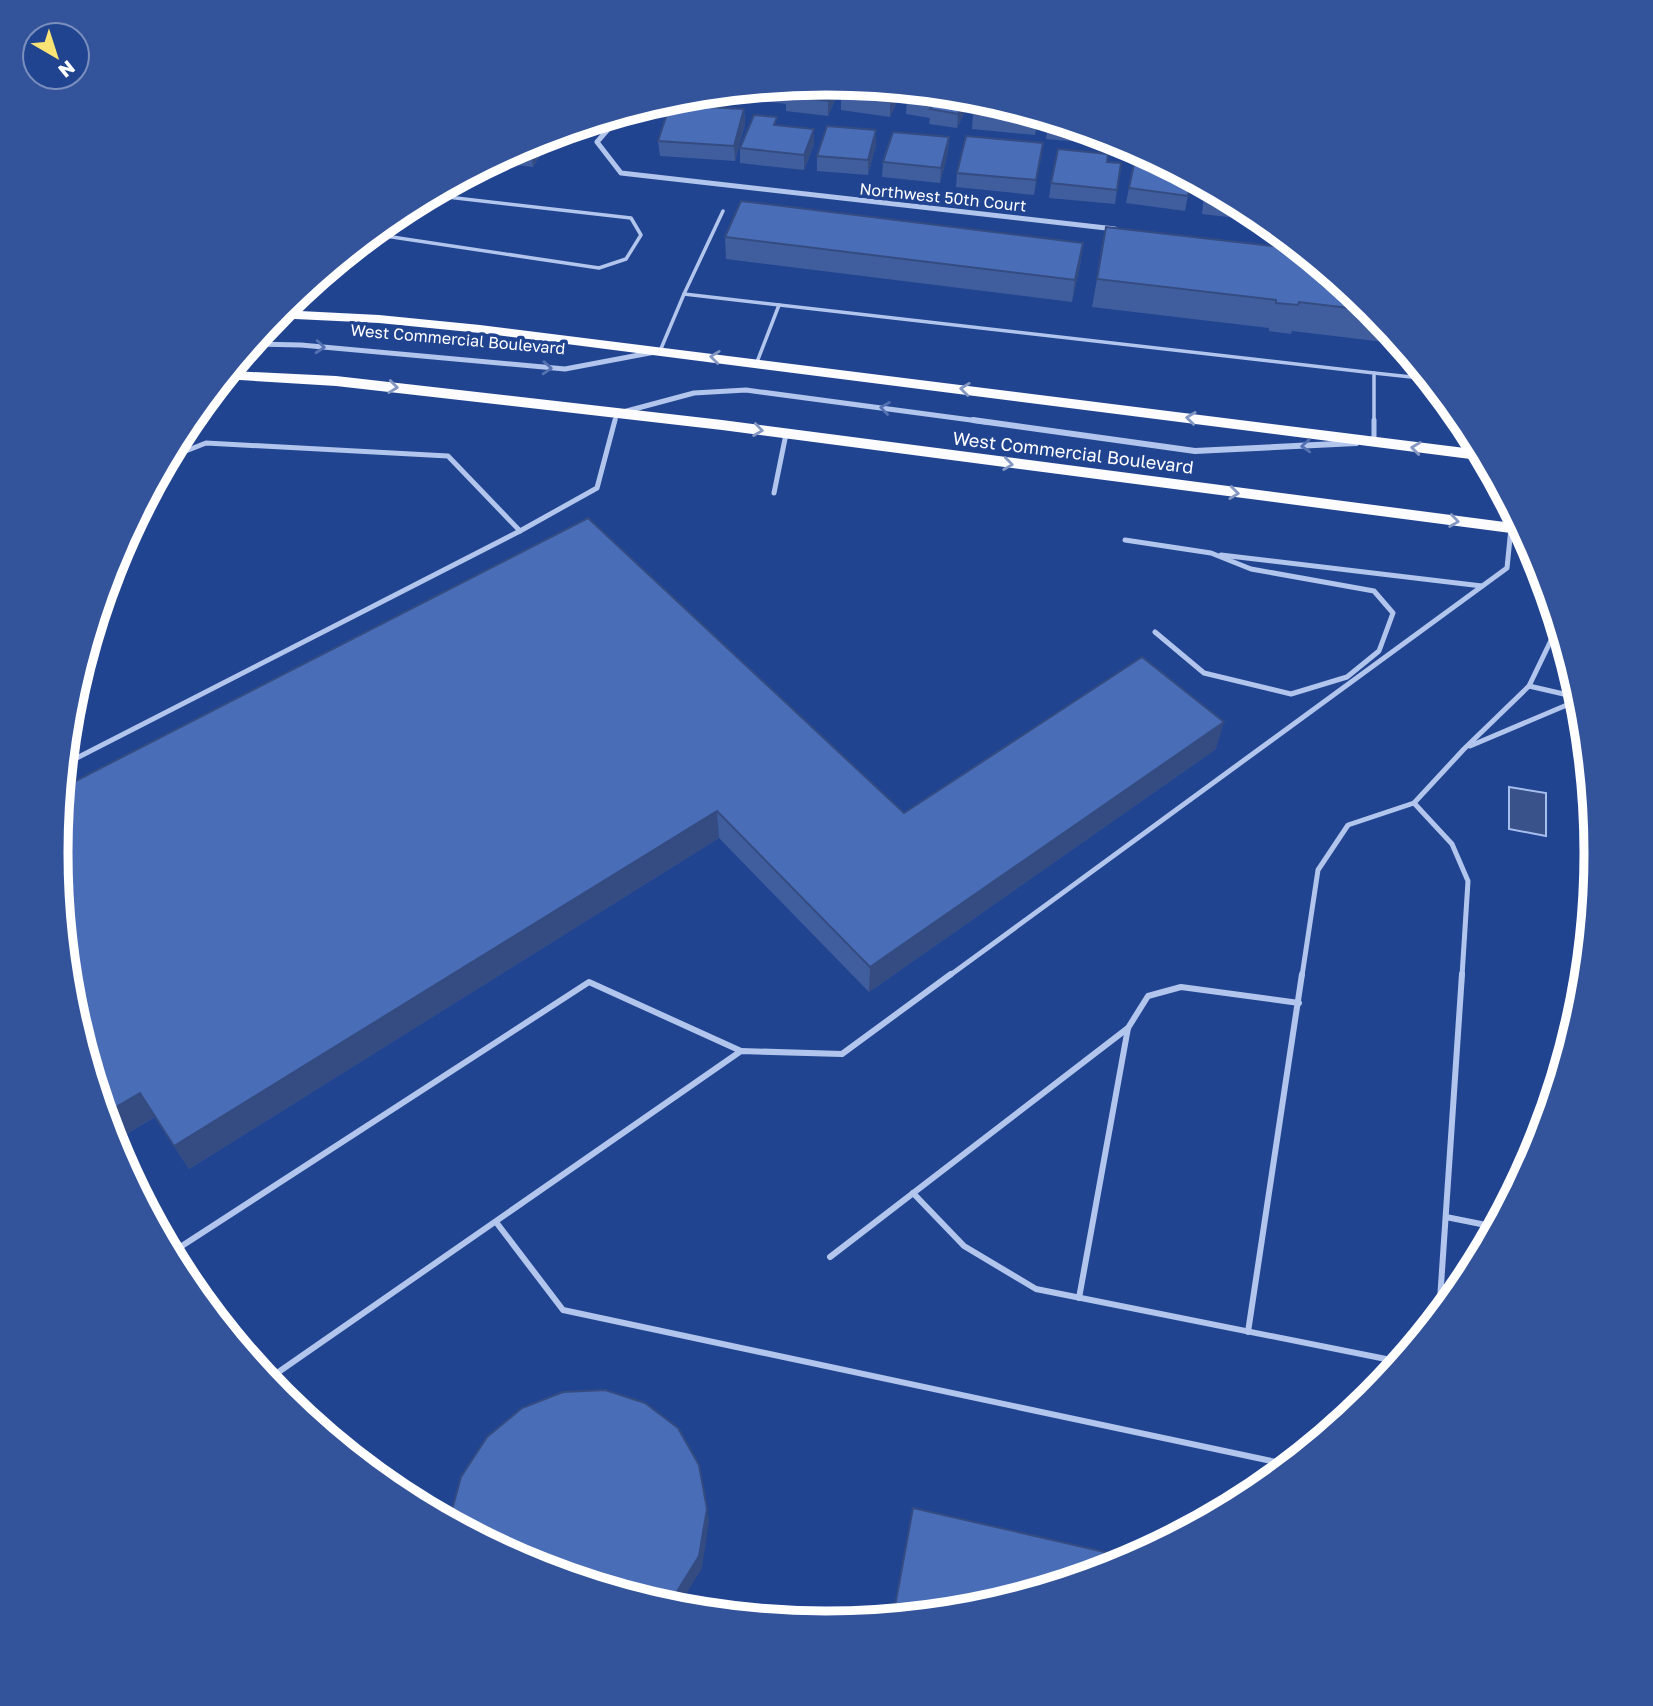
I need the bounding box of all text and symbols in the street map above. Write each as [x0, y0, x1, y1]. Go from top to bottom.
north arrow [21, 21, 91, 91]
text: N [54, 56, 80, 83]
street label: Northwest 50th Court [858, 178, 1028, 216]
street label: West Commercial Boulevard [350, 320, 566, 358]
one-way arrow [315, 339, 326, 354]
one-way arrow [709, 350, 721, 365]
one-way arrow [541, 360, 552, 375]
one-way arrow [387, 380, 398, 395]
one-way arrow [959, 382, 971, 397]
one-way arrow [880, 401, 891, 416]
one-way arrow [1185, 411, 1196, 426]
one-way arrow [752, 423, 764, 438]
street label: West Commercial Boulevard [951, 426, 1195, 478]
one-way arrow [1300, 438, 1311, 453]
one-way arrow [1410, 440, 1422, 455]
one-way arrow [1002, 456, 1014, 471]
one-way arrow [1228, 485, 1239, 500]
one-way arrow [1449, 513, 1460, 528]

